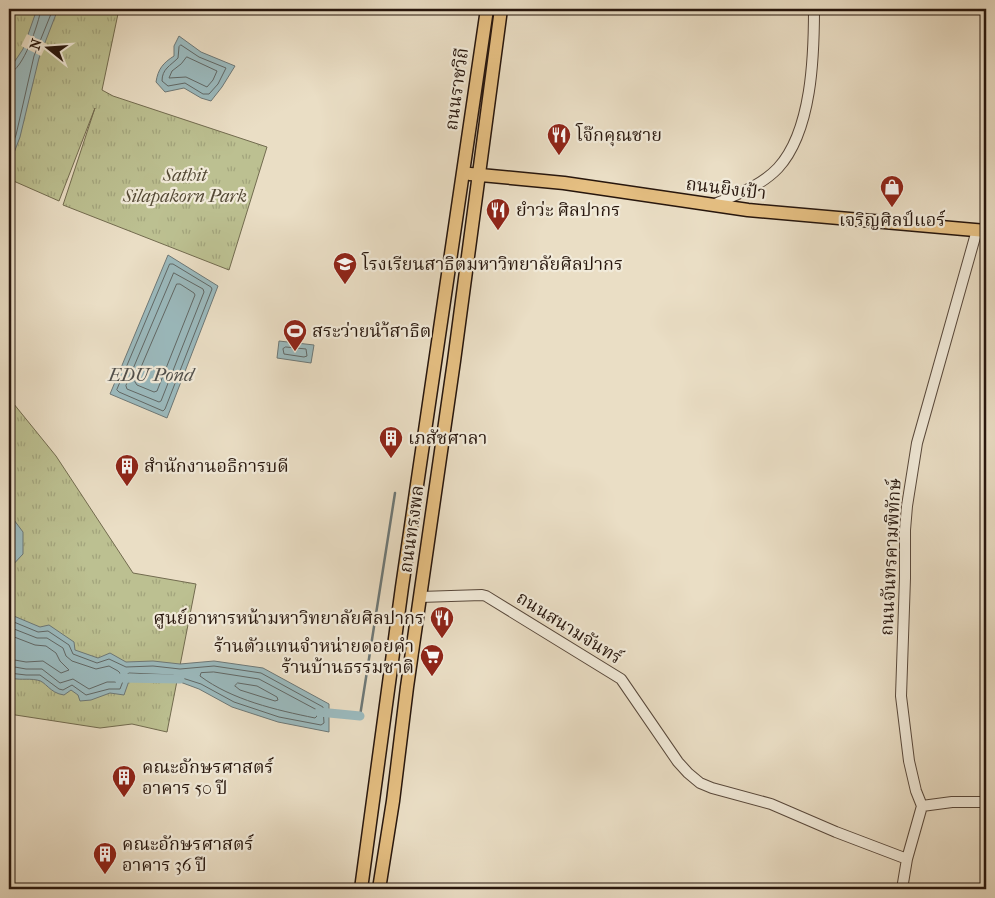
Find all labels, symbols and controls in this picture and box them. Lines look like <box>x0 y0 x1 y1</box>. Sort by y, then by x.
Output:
north arrow <box>22 22 72 72</box>
text: N <box>26 36 46 52</box>
street label: ถนนราชวิถี <box>441 46 473 132</box>
restaurant icon: โจ๊กคุณชาย <box>546 122 572 156</box>
place label: โจ๊กคุณชาย <box>575 122 662 147</box>
park label: Sathit Silapakorn Park <box>122 165 247 207</box>
street label: ถนนยิงเป้า <box>685 174 767 204</box>
shop icon: เจริญศิลป์แอร์ <box>879 174 905 208</box>
restaurant icon: ยำว่ะ ศิลปากร <box>485 197 511 231</box>
place label: ยำว่ะ ศิลปากร <box>516 200 620 221</box>
place label: เจริญศิลป์แอร์ <box>839 209 946 231</box>
school or university icon: โรงเรียนสาธิตมหาวิทยาลัยศิลปากร <box>332 251 358 285</box>
place label: โรงเรียนสาธิตมหาวิทยาลัยศิลปากร <box>361 251 623 275</box>
sports icon: สระว่ายนำ้สาธิต <box>282 318 308 352</box>
place label: สระว่ายนำ้สาธิต <box>312 321 431 342</box>
water label: EDU Pond <box>107 364 196 386</box>
building icon: เภสัชศาลา <box>378 425 404 459</box>
place label: เภสัชศาลา <box>408 428 487 449</box>
building icon: สำนักงานอธิการบดี <box>114 453 140 487</box>
place label: สำนักงานอธิการบดี <box>144 456 289 477</box>
street label: ถนนจันทรคามพิทักษ์ <box>875 477 906 636</box>
street label: ถนนทรงพล <box>395 484 429 574</box>
street label: ถนนสนามจันทร์ <box>512 586 627 669</box>
restaurant icon: ศูนย์อาหารหน้ามหาวิทยาลัยศิลปากร <box>429 605 455 639</box>
place label: ศูนย์อาหารหน้ามหาวิทยาลัยศิลปากร <box>153 607 424 629</box>
place label: ร้านตัวแทนจำหน่ายดอยคำ ร้านบ้านธรรมชาติ <box>214 636 414 678</box>
supermarket icon: ร้านตัวแทนจำหน่ายดอยคำ ร้านบ้านธรรมชาติ <box>419 643 445 677</box>
place label: คณะอักษรศาสตร์ อาคาร 50 ปี <box>142 756 274 799</box>
building icon: คณะอักษรศาสตร์ อาคาร 50 ปี <box>111 764 137 798</box>
place label: คณะอักษรศาสตร์ อาคาร 36 ปี <box>122 833 254 876</box>
building icon: คณะอักษรศาสตร์ อาคาร 36 ปี <box>92 841 118 875</box>

